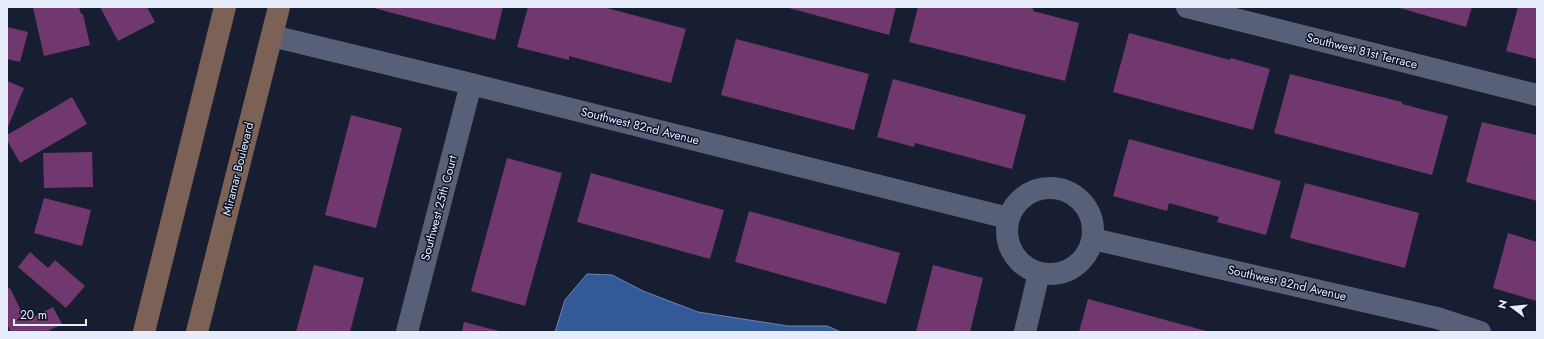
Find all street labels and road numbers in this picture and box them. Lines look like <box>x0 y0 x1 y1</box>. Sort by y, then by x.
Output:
street label: Southwest 81st Terrace <box>1305 29 1419 73</box>
street label: Southwest 82nd Avenue <box>579 103 701 149</box>
street label: Miramar Boulevard <box>218 120 258 218</box>
street label: Southwest 25th Court <box>416 153 462 263</box>
street label: Southwest 82nd Avenue <box>1226 261 1348 305</box>

